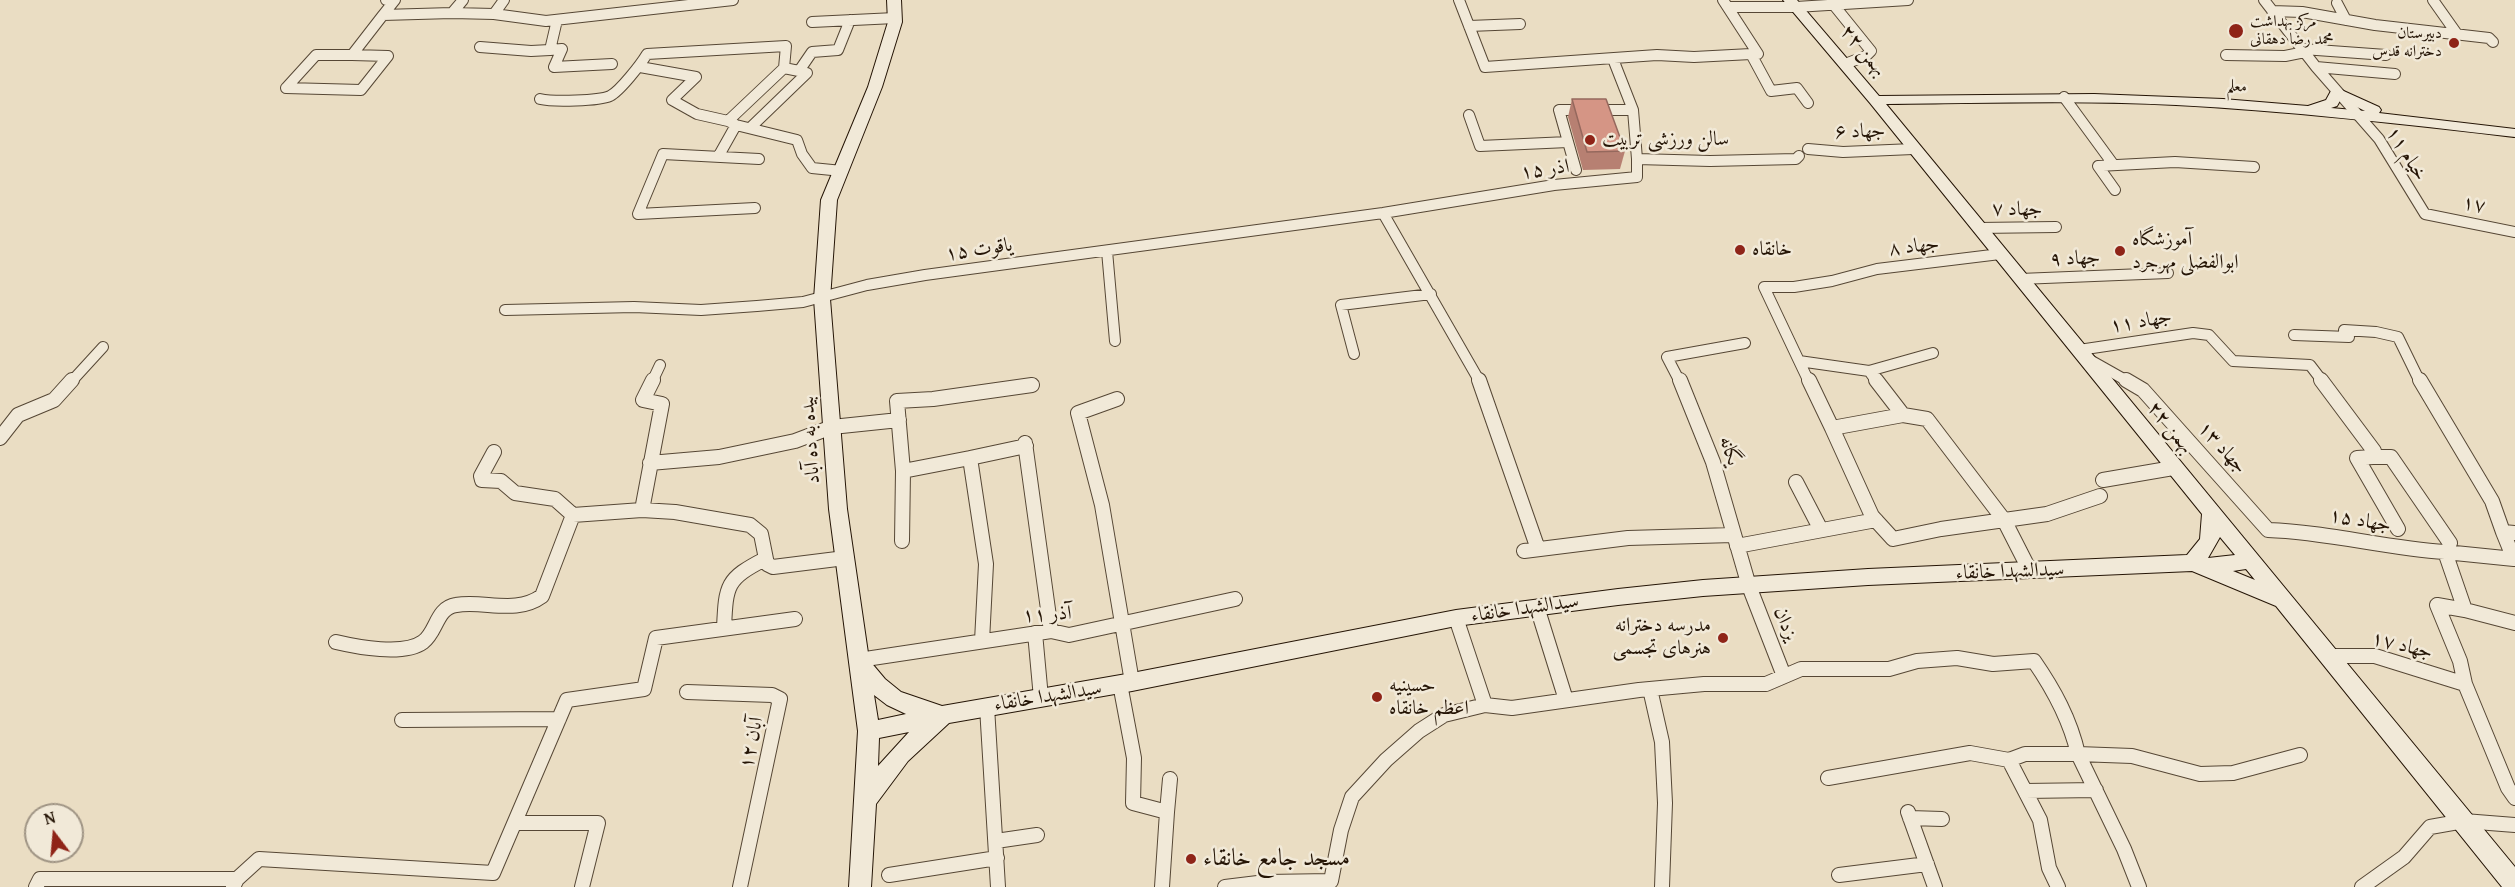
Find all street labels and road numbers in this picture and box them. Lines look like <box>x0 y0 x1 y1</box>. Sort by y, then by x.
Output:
street label: ۲۲ بهمن <box>1835 20 1891 82</box>
street label: معلم <box>2226 77 2248 97</box>
street label: جهاد ۶ <box>1835 120 1885 144</box>
street label: خیام ۱۱ <box>2380 122 2432 186</box>
street label: اذر ۱۵ <box>1519 155 1571 185</box>
street label: ۱۷ <box>2460 191 2488 219</box>
street label: جهاد ۷ <box>1992 198 2042 222</box>
street label: جهاد ۸ <box>1887 232 1941 262</box>
street label: یاقوت ۱۵ <box>944 233 1014 267</box>
street label: جهاد ۹ <box>2049 246 2101 272</box>
street label: جهاد ۱۱ <box>2108 305 2174 339</box>
street label: بیده به ده آباد <box>796 395 826 485</box>
street label: ۲۲ بهمن <box>2142 397 2198 459</box>
street label: جهاد ۱۳ <box>2192 417 2252 479</box>
street label: یگانه <box>1713 433 1745 469</box>
street label: جهاد ۱۵ <box>2327 504 2393 538</box>
street label: سیدالشهدا خانقاء <box>1955 558 2065 586</box>
street label: سیدالشهدا خانقاء <box>1469 590 1581 628</box>
street label: آذر ۱۱ <box>1022 602 1072 628</box>
street label: یزدان <box>1767 604 1803 644</box>
street label: جهاد ۱۷ <box>2369 627 2435 665</box>
street label: سیدالشهدا خانقاء <box>992 677 1104 717</box>
street label: آبان ۱۲ <box>735 715 769 771</box>

